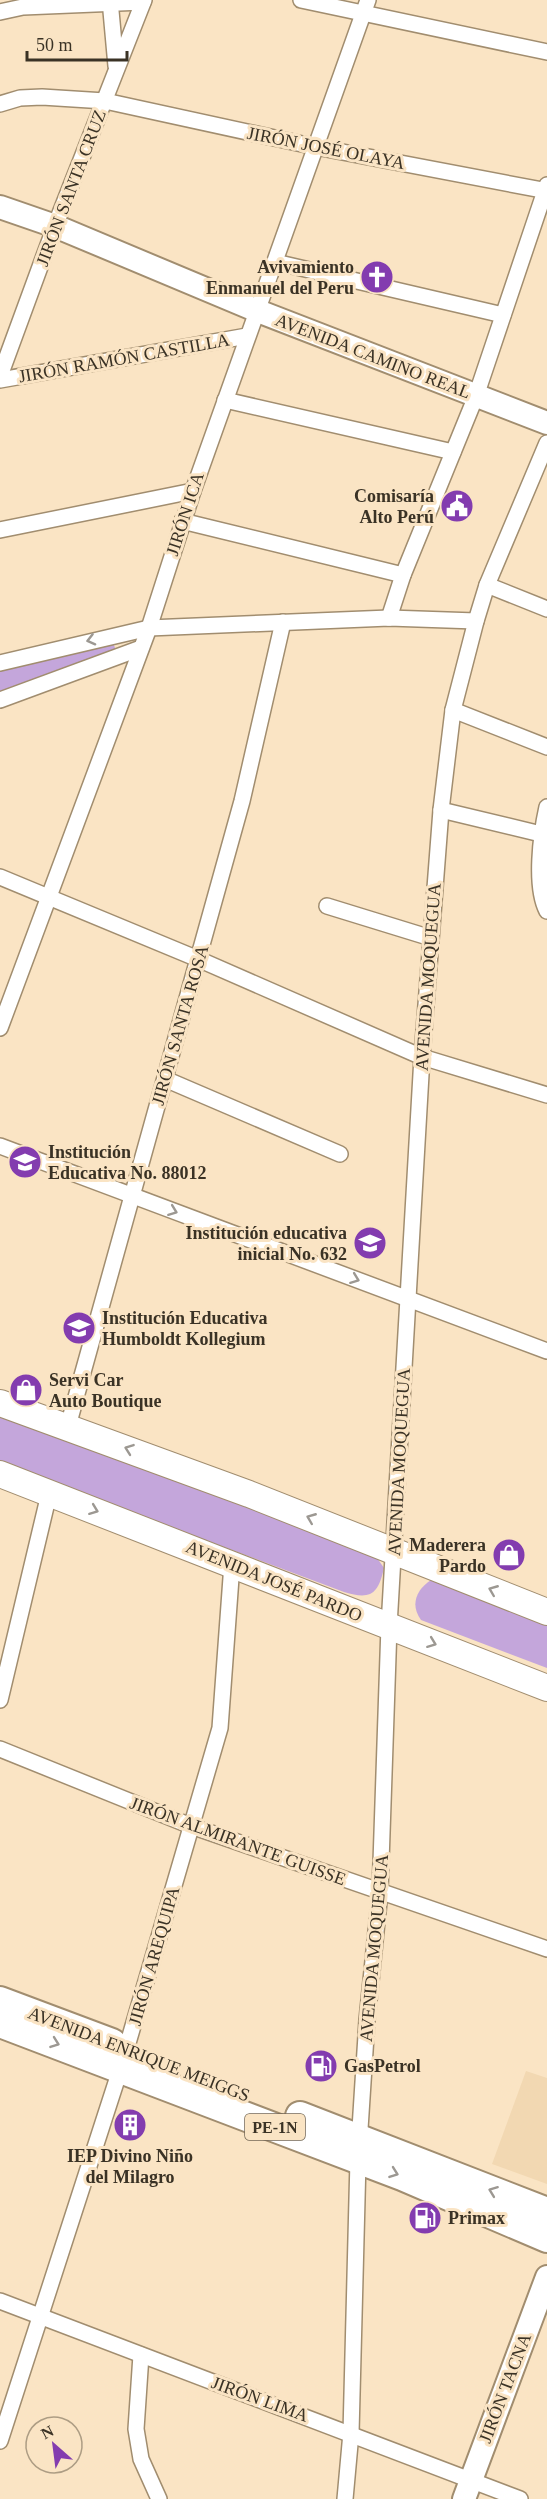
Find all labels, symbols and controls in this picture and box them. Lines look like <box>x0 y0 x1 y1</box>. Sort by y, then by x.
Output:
scale bar <box>27 24 128 62</box>
text: 50 m <box>36 35 73 55</box>
street label: JIRÓN SANTA CRUZ <box>31 107 110 269</box>
street label: JIRÓN JOSÉ OLAYA <box>245 122 407 173</box>
place label: Avivamiento Enmanuel del Peru <box>206 257 354 298</box>
church icon: Avivamiento Enmanuel del Peru <box>359 259 395 295</box>
street label: AVENIDA CAMINO REAL <box>272 309 474 403</box>
street label: JIRÓN RAMÓN CASTILLA <box>17 329 231 386</box>
street label: JIRÓN ICA <box>161 469 208 558</box>
place label: Comisaría Alto Perú <box>354 486 434 527</box>
public building icon: Comisaría Alto Perú <box>439 488 475 524</box>
one-way arrow <box>87 633 97 646</box>
street label: AVENIDA MOQUEGUA <box>411 882 445 1072</box>
street label: JIRÓN SANTA ROSA <box>147 942 212 1107</box>
place label: Institución Educativa No. 88012 <box>48 1142 207 1183</box>
school or university icon: Institución Educativa No. 88012 <box>7 1144 43 1180</box>
one-way arrow <box>167 1203 177 1216</box>
place label: Institución educativa inicial No. 632 <box>185 1223 347 1264</box>
school or university icon: Institución educativa inicial No. 632 <box>352 1225 388 1261</box>
one-way arrow <box>349 1272 360 1284</box>
place label: Institución Educativa Humboldt Kollegium <box>102 1308 268 1349</box>
school or university icon: Institución Educativa Humboldt Kollegium <box>61 1310 97 1346</box>
street label: AVENIDA MOQUEGUA <box>384 1368 414 1556</box>
place label: Servi Car Auto Boutique <box>49 1370 162 1411</box>
shop icon: Servi Car Auto Boutique <box>8 1372 44 1408</box>
one-way arrow <box>124 1444 135 1456</box>
one-way arrow <box>88 1502 99 1515</box>
one-way arrow <box>307 1513 318 1525</box>
place label: Maderera Pardo <box>409 1535 486 1576</box>
street label: AVENIDA JOSÉ PARDO <box>183 1536 365 1625</box>
shop icon: Maderera Pardo <box>491 1537 527 1573</box>
one-way arrow <box>488 1585 499 1597</box>
one-way arrow <box>426 1636 437 1648</box>
street label: JIRÓN ALMIRANTE GUISSE <box>127 1792 349 1889</box>
street label: AVENIDA MOQUEGUA <box>356 1853 392 2043</box>
street label: JIRÓN AREQUIPA <box>124 1884 183 2028</box>
street label: AVENIDA ENRIQUE MEIGGS <box>25 2002 253 2106</box>
one-way arrow <box>49 2036 60 2048</box>
fuel station icon: GasPetrol <box>303 2048 339 2084</box>
place label: GasPetrol <box>344 2056 421 2076</box>
building icon: IEP Divino Niño del Milagro <box>112 2107 148 2143</box>
road number: PE-1N <box>245 2114 305 2140</box>
place label: IEP Divino Niño del Milagro <box>67 2146 193 2187</box>
one-way arrow <box>388 2166 399 2179</box>
one-way arrow <box>488 2185 498 2198</box>
fuel station icon: Primax <box>407 2200 443 2236</box>
place label: Primax <box>448 2208 505 2228</box>
street label: JIRÓN TACNA <box>474 2330 535 2446</box>
street label: JIRÓN LIMA <box>209 2371 311 2426</box>
north arrow <box>24 2415 84 2475</box>
text: N <box>38 2422 57 2442</box>

